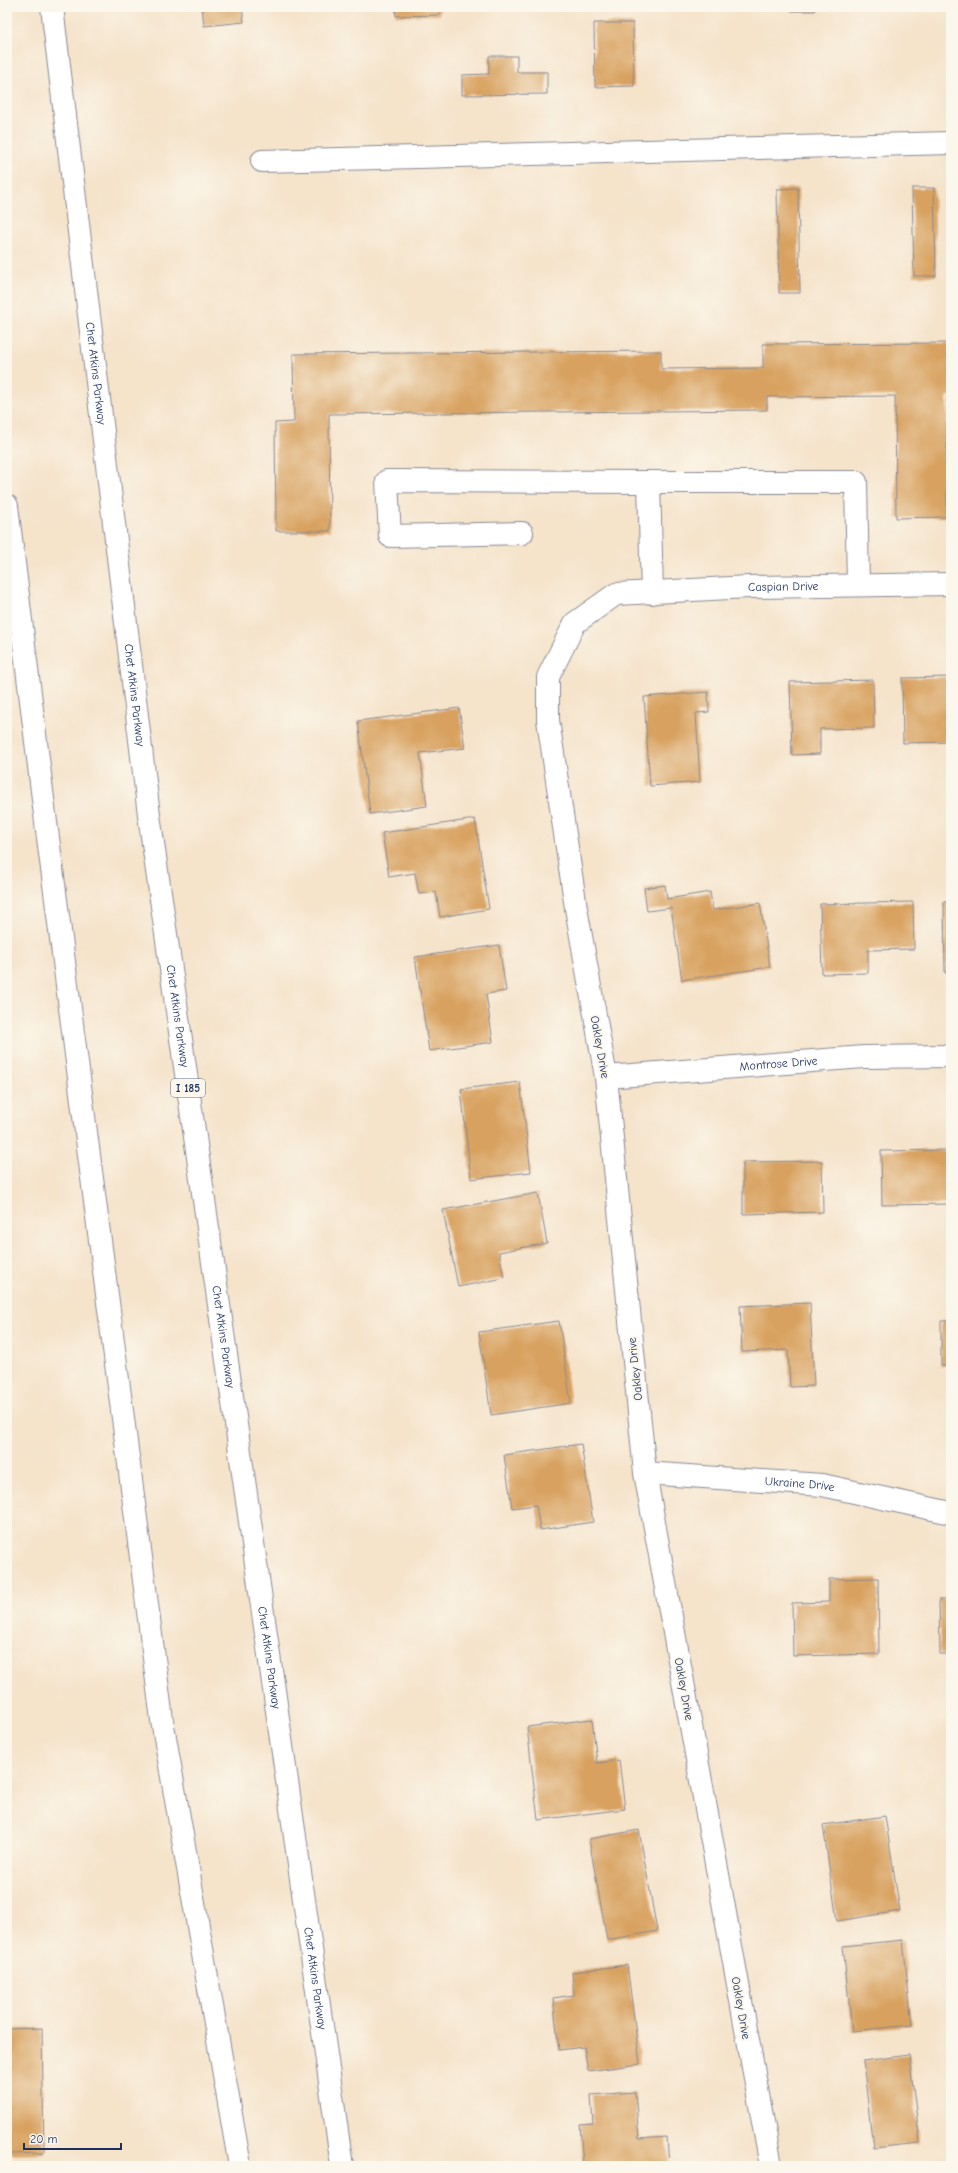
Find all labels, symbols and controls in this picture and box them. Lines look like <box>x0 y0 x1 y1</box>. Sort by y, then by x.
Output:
street label: Chet Atkins Parkway <box>83 321 109 426</box>
street label: Caspian Drive <box>748 579 819 594</box>
street label: Chet Atkins Parkway <box>121 643 148 748</box>
street label: Chet Atkins Parkway <box>163 964 192 1069</box>
street label: Oakley Drive <box>588 1014 612 1080</box>
street label: Montrose Drive <box>739 1054 818 1074</box>
road number: I 185 <box>171 1079 205 1097</box>
street label: Chet Atkins Parkway <box>209 1285 238 1390</box>
street label: Oakley Drive <box>625 1337 645 1401</box>
street label: Ukraine Drive <box>764 1474 836 1495</box>
street label: Chet Atkins Parkway <box>255 1605 284 1710</box>
street label: Oakley Drive <box>672 1656 696 1722</box>
street label: Chet Atkins Parkway <box>301 1926 330 2031</box>
street label: Oakley Drive <box>729 1975 753 2041</box>
scale bar <box>24 2125 121 2151</box>
text: 20 m <box>30 2132 58 2146</box>

